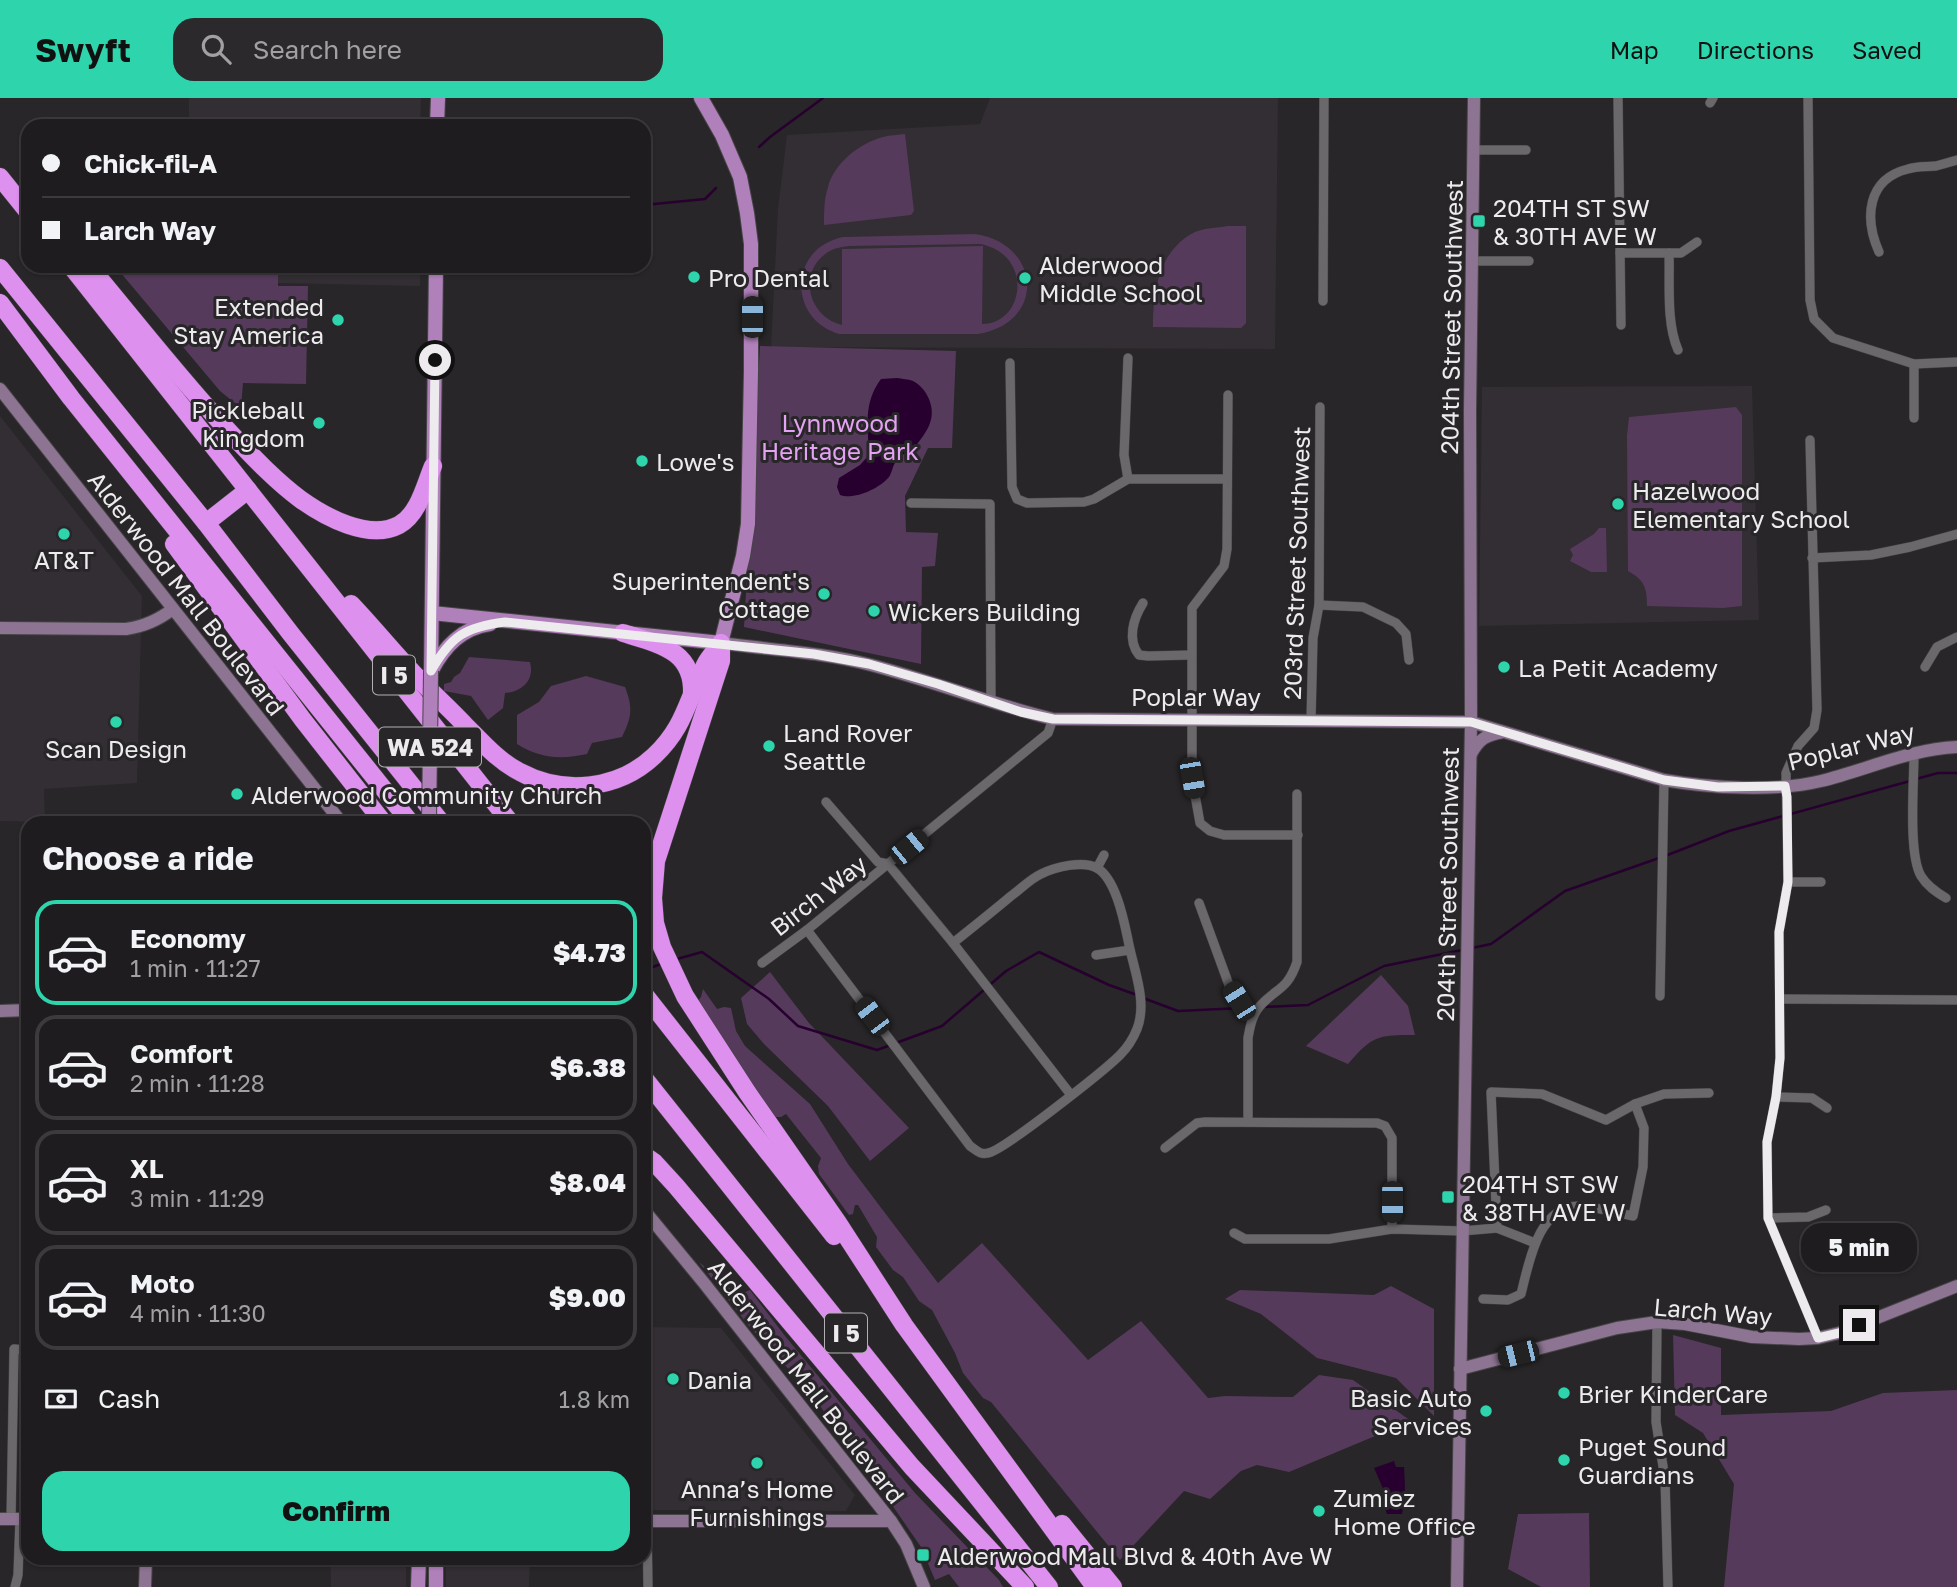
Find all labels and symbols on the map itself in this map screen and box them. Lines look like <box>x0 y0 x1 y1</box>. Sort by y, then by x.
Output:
street label: 204th Street Southwest <box>1434 179 1468 455</box>
place label: 204TH ST SW & 30TH AVE W <box>1493 193 1657 250</box>
marker: 204TH ST SW & 30TH AVE W <box>1471 213 1487 229</box>
place label: Alderwood Middle School <box>1039 250 1203 307</box>
place label: Pro Dental <box>708 263 829 292</box>
marker: Pro Dental <box>686 269 702 285</box>
marker: Alderwood Middle School <box>1017 270 1033 286</box>
place label: Extended Stay America <box>173 292 324 349</box>
car <box>742 296 763 338</box>
marker: Extended Stay America <box>330 312 346 328</box>
route start <box>419 344 451 376</box>
place label: Pickleball Kingdom <box>191 395 305 452</box>
park label: Lynnwood Heritage Park <box>761 408 919 465</box>
marker: Pickleball Kingdom <box>311 415 327 431</box>
street label: 203rd Street Southwest <box>1277 426 1315 700</box>
place label: Lowe's <box>656 447 734 476</box>
marker: Lowe's <box>634 453 650 469</box>
street label: Alderwood Mall Boulevard <box>83 465 291 721</box>
place label: Hazelwood Elementary School <box>1632 476 1850 533</box>
marker: Hazelwood Elementary School <box>1610 496 1626 512</box>
marker: AT&T <box>56 526 72 542</box>
place label: AT&T <box>34 545 94 574</box>
place label: Superintendent's Cottage <box>612 566 810 623</box>
marker: Superintendent's Cottage <box>816 586 832 602</box>
place label: Wickers Building <box>888 597 1081 626</box>
marker: Wickers Building <box>866 603 882 619</box>
place label: La Petit Academy <box>1518 653 1718 682</box>
road number: I 5 <box>373 656 415 694</box>
marker: La Petit Academy <box>1496 659 1512 675</box>
street label: Poplar Way <box>1131 682 1261 711</box>
marker: Scan Design <box>108 714 124 730</box>
street label: Poplar Way <box>1784 716 1918 776</box>
place label: Land Rover Seattle <box>783 718 912 775</box>
road number: WA 524 <box>379 727 481 766</box>
place label: Scan Design <box>45 734 187 763</box>
marker: Land Rover Seattle <box>761 738 777 754</box>
street label: 204th Street Southwest <box>1430 746 1464 1022</box>
car <box>1179 755 1206 801</box>
place label: Alderwood Community Church <box>251 780 602 809</box>
marker: Alderwood Community Church <box>229 786 245 802</box>
car <box>887 826 932 868</box>
street label: Birch Way <box>764 848 872 942</box>
car <box>1219 978 1260 1024</box>
car <box>851 993 894 1039</box>
place label: 204TH ST SW & 38TH AVE W <box>1462 1169 1626 1226</box>
car <box>1382 1181 1403 1223</box>
marker: 204TH ST SW & 38TH AVE W <box>1440 1189 1456 1205</box>
callout: 5 min <box>1801 1224 1917 1272</box>
street label: Alderwood Mall Boulevard <box>703 1253 911 1509</box>
street label: Larch Way <box>1652 1291 1774 1331</box>
route end <box>1843 1309 1875 1341</box>
road number: I 5 <box>825 1314 867 1352</box>
car <box>1496 1339 1541 1369</box>
place label: Dania <box>687 1365 752 1394</box>
marker: Dania <box>665 1371 681 1387</box>
place label: Brier KinderCare <box>1578 1379 1768 1408</box>
place label: Basic Auto Services <box>1350 1383 1472 1440</box>
marker: Brier KinderCare <box>1556 1385 1572 1401</box>
marker: Basic Auto Services <box>1478 1403 1494 1419</box>
place label: Puget Sound Guardians <box>1578 1432 1726 1489</box>
marker: Puget Sound Guardians <box>1556 1452 1572 1468</box>
marker: Anna’s Home Furnishings <box>749 1455 765 1471</box>
place label: Anna’s Home Furnishings <box>681 1474 833 1531</box>
place label: Zumiez Home Office <box>1333 1483 1476 1540</box>
marker: Zumiez Home Office <box>1311 1503 1327 1519</box>
place label: Alderwood Mall Blvd & 40th Ave W <box>937 1541 1332 1570</box>
marker: Alderwood Mall Blvd & 40th Ave W <box>915 1547 931 1563</box>

